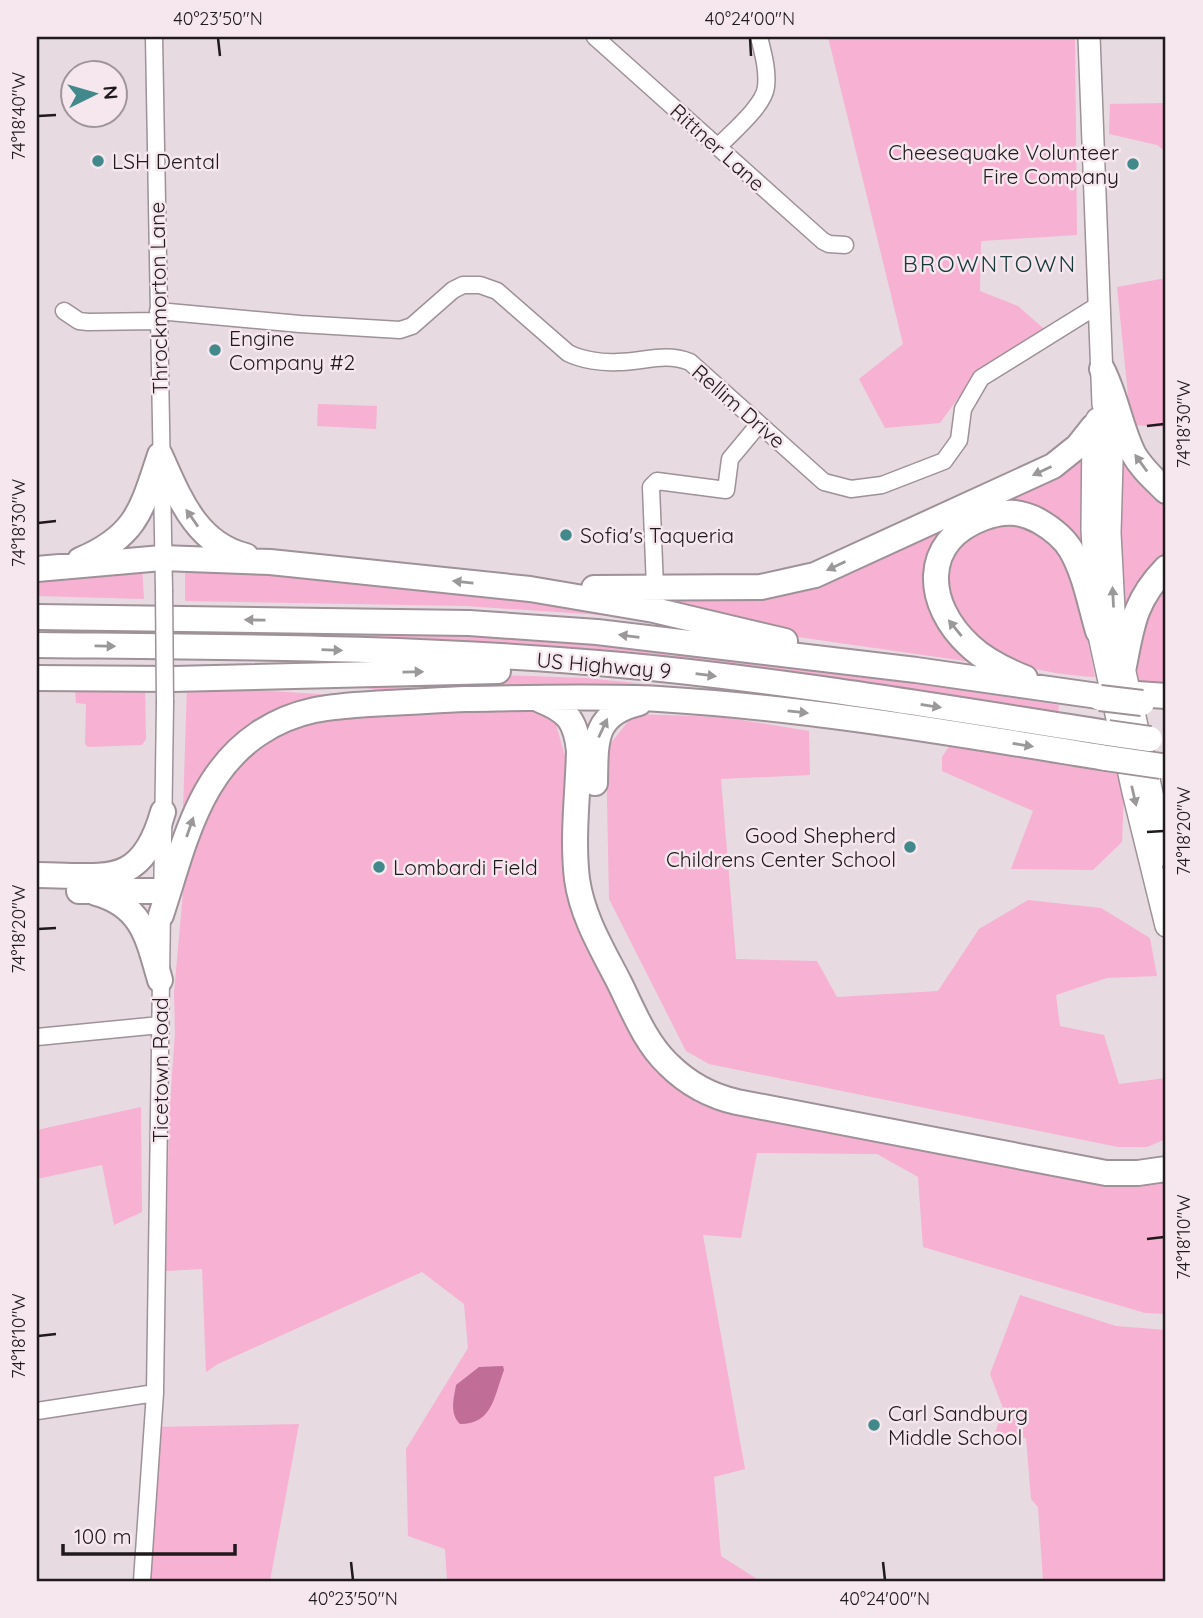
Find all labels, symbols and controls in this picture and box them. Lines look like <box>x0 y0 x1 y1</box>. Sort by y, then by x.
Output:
text: 40°23'50"N <box>173 7 263 30</box>
text: 40°24'00"N <box>705 7 795 30</box>
north arrow <box>60 60 130 130</box>
text: 74°18'40"W <box>7 72 30 160</box>
text: N <box>98 85 123 101</box>
street label: Rittner Lane <box>665 98 771 196</box>
place label: Cheesequake Volunteer Fire Company <box>888 139 1119 189</box>
place label: LSH Dental <box>112 148 220 174</box>
marker: LSH Dental <box>90 153 106 169</box>
marker: Cheesequake Volunteer Fire Company <box>1125 156 1141 172</box>
street label: Throckmorton Lane <box>143 202 173 394</box>
district label: BROWNTOWN <box>903 249 1077 278</box>
place label: Engine Company #2 <box>229 325 355 375</box>
marker: Engine Company #2 <box>207 342 223 358</box>
street label: Rellim Drive <box>687 358 791 454</box>
text: 74°18'30"W <box>1172 380 1195 468</box>
one-way arrow <box>1134 454 1148 472</box>
one-way arrow <box>1032 465 1052 477</box>
text: 74°18'30"W <box>7 479 30 567</box>
one-way arrow <box>185 509 199 527</box>
place label: Sofia's Taqueria <box>580 522 734 548</box>
marker: Sofia's Taqueria <box>558 527 574 543</box>
one-way arrow <box>826 560 846 572</box>
one-way arrow <box>451 576 473 587</box>
one-way arrow <box>1107 586 1118 608</box>
one-way arrow <box>244 614 266 626</box>
one-way arrow <box>947 619 962 637</box>
one-way arrow <box>618 630 640 641</box>
one-way arrow <box>94 640 116 652</box>
one-way arrow <box>322 644 344 655</box>
street label: US Highway 9 <box>536 646 672 684</box>
one-way arrow <box>402 667 424 678</box>
one-way arrow <box>695 670 717 681</box>
one-way arrow <box>920 701 942 712</box>
one-way arrow <box>787 707 809 718</box>
one-way arrow <box>597 718 608 738</box>
one-way arrow <box>1012 739 1034 750</box>
one-way arrow <box>1128 785 1139 807</box>
text: 74°18'20"W <box>1172 787 1195 875</box>
one-way arrow <box>186 816 196 837</box>
place label: Good Shepherd Childrens Center School <box>666 822 896 872</box>
marker: Good Shepherd Childrens Center School <box>902 839 918 855</box>
place label: Lombardi Field <box>393 854 538 880</box>
marker: Lombardi Field <box>371 859 387 875</box>
text: 74°18'20"W <box>7 885 30 973</box>
street label: Ticetown Road <box>147 997 173 1143</box>
text: 74°18'10"W <box>1172 1194 1195 1280</box>
text: 74°18'10"W <box>7 1293 30 1379</box>
place label: Carl Sandburg Middle School <box>888 1400 1028 1450</box>
marker: Carl Sandburg Middle School <box>866 1417 882 1433</box>
scale bar <box>63 1513 234 1557</box>
text: 100 m <box>74 1523 132 1549</box>
text: 40°23'50"N <box>308 1587 398 1610</box>
text: 40°24'00"N <box>840 1587 930 1610</box>

